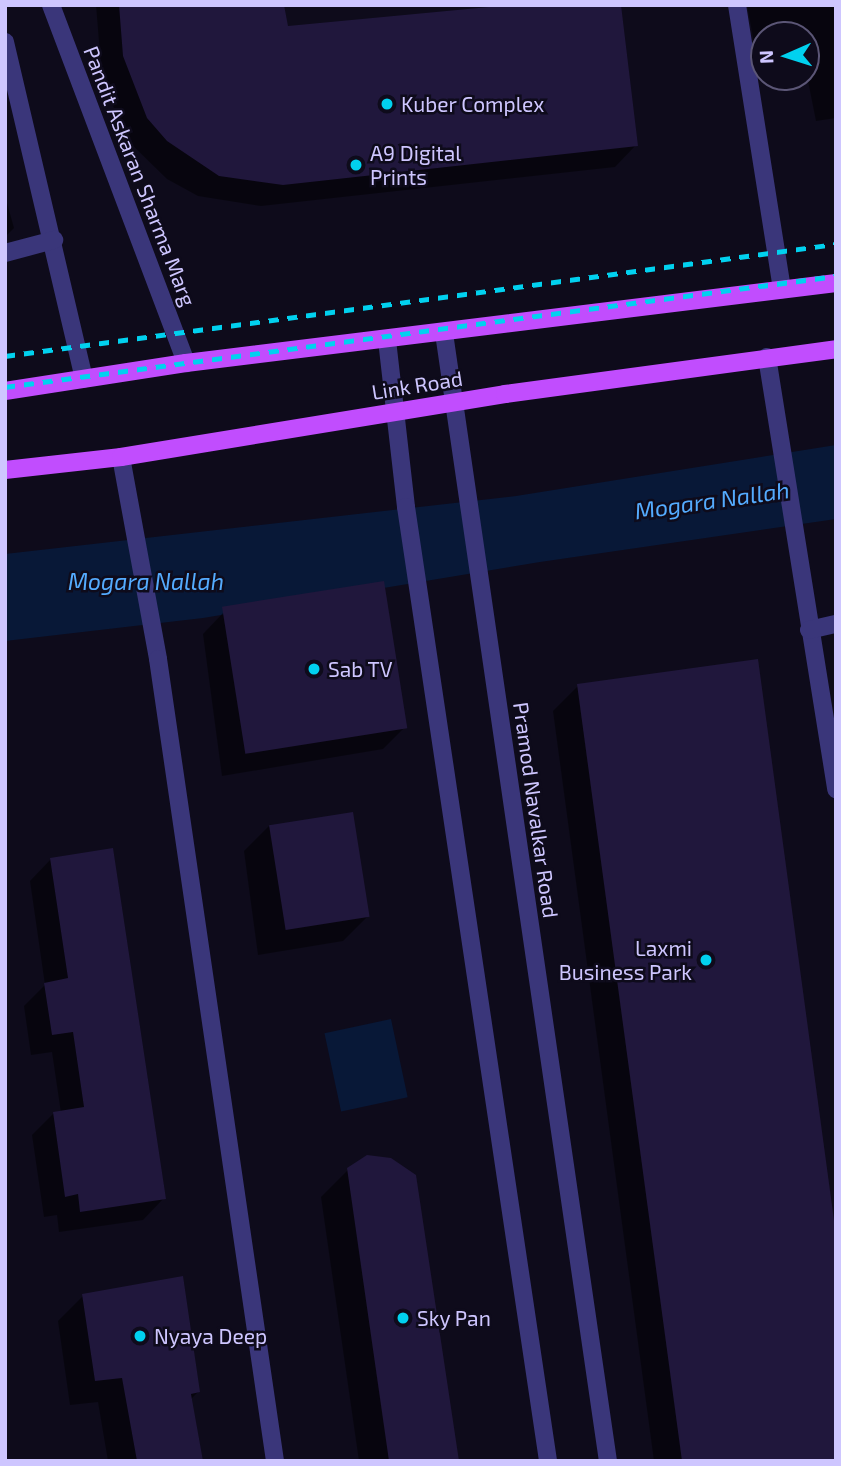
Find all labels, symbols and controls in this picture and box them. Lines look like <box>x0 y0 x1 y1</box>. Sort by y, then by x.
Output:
north arrow <box>750 21 820 91</box>
street label: Pandit Askaran Sharma Marg <box>79 42 201 310</box>
text: N <box>754 50 777 64</box>
place label: Kuber Complex <box>401 91 545 117</box>
marker: Kuber Complex <box>379 96 395 112</box>
place label: A9 Digital Prints <box>370 140 462 190</box>
marker: A9 Digital Prints <box>348 157 364 173</box>
street label: Link Road <box>370 365 464 405</box>
water label: Mogara Nallah <box>633 475 791 525</box>
water label: Mogara Nallah <box>68 567 224 595</box>
place label: Sab TV <box>328 656 393 682</box>
marker: Sab TV <box>306 661 322 677</box>
street label: Pramod Navalkar Road <box>508 700 564 920</box>
place label: Laxmi Business Park <box>559 935 692 985</box>
marker: Laxmi Business Park <box>698 952 714 968</box>
place label: Sky Pan <box>417 1305 491 1331</box>
marker: Sky Pan <box>395 1310 411 1326</box>
place label: Nyaya Deep <box>154 1323 267 1349</box>
marker: Nyaya Deep <box>132 1328 148 1344</box>

